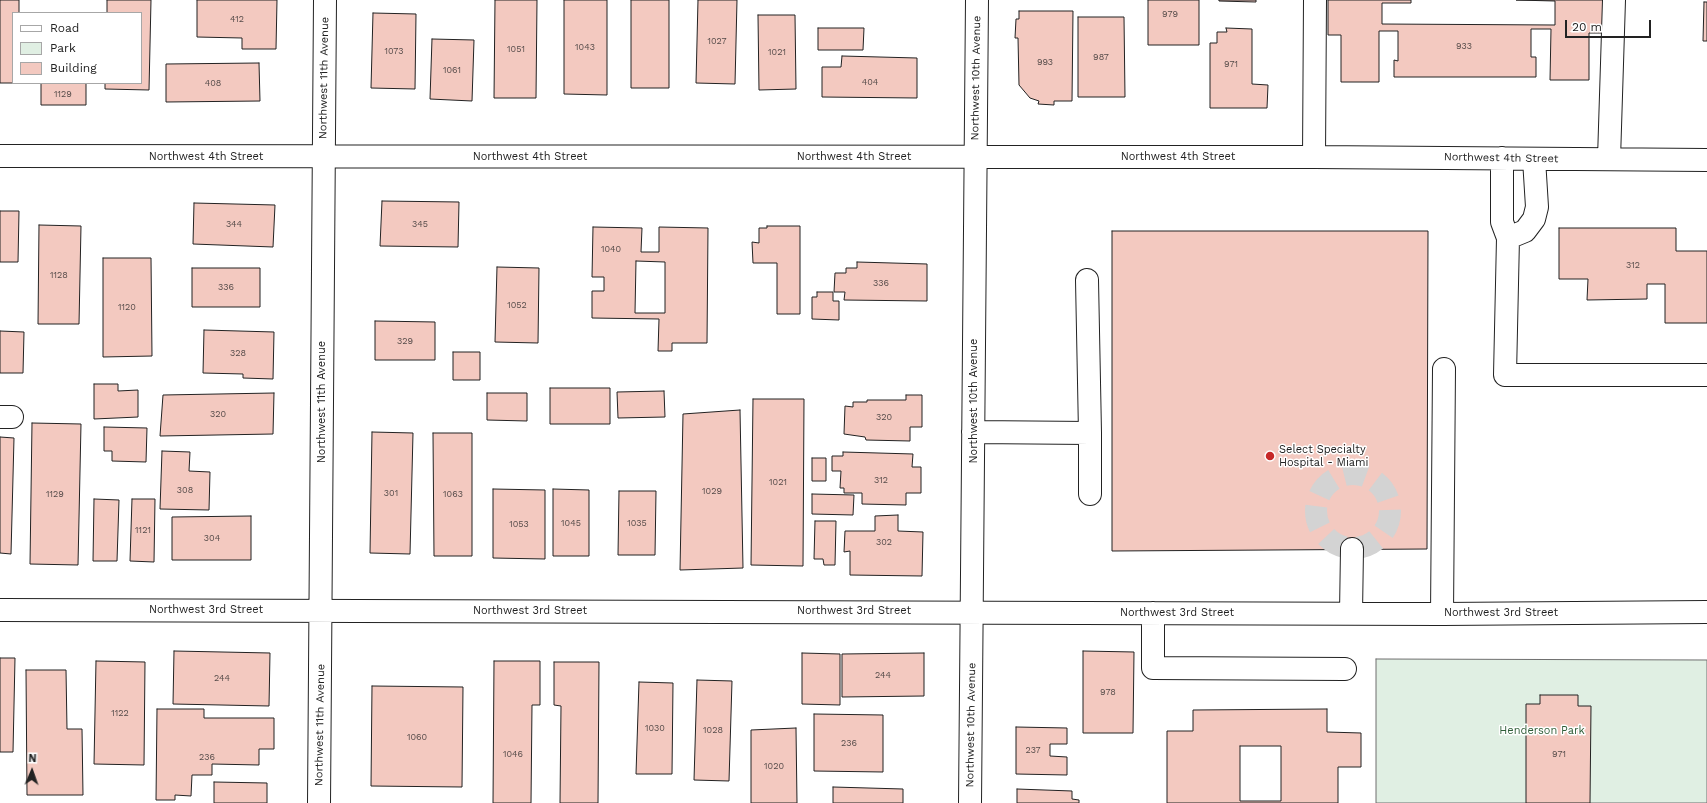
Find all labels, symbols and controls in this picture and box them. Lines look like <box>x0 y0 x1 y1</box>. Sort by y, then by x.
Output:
house number: 979 <box>1162 9 1178 19</box>
legend <box>12 12 142 84</box>
scale bar <box>1567 12 1653 38</box>
house number: 412 <box>230 14 244 24</box>
street label: Northwest 10th Avenue <box>968 15 984 141</box>
street label: Northwest 11th Avenue <box>316 17 332 139</box>
text: 20 m <box>1572 20 1602 34</box>
text: Road <box>50 21 79 35</box>
house number: 1027 <box>707 36 727 46</box>
text: Park <box>50 41 76 55</box>
house number: 933 <box>1456 41 1472 51</box>
house number: 1043 <box>575 42 595 52</box>
house number: 1051 <box>507 44 525 54</box>
house number: 1073 <box>384 46 404 56</box>
house number: 1021 <box>768 47 786 57</box>
house number: 987 <box>1093 52 1109 62</box>
house number: 993 <box>1037 57 1053 67</box>
house number: 971 <box>1224 59 1238 69</box>
text: Building <box>50 61 97 75</box>
house number: 1061 <box>443 65 461 75</box>
house number: 404 <box>862 77 878 87</box>
house number: 408 <box>205 78 221 88</box>
house number: 1129 <box>54 89 72 99</box>
street label: Northwest 4th Street <box>149 150 263 164</box>
street label: Northwest 4th Street <box>473 150 587 164</box>
street label: Northwest 4th Street <box>797 150 911 164</box>
street label: Northwest 4th Street <box>1121 150 1235 164</box>
street label: Northwest 4th Street <box>1444 150 1558 166</box>
house number: 344 <box>226 219 242 229</box>
house number: 345 <box>412 219 428 229</box>
house number: 1040 <box>601 244 621 254</box>
house number: 312 <box>1626 260 1640 270</box>
house number: 1128 <box>50 270 68 280</box>
house number: 336 <box>873 278 889 288</box>
house number: 336 <box>218 282 234 292</box>
house number: 1052 <box>507 300 527 310</box>
house number: 1120 <box>118 302 136 312</box>
house number: 329 <box>397 336 413 346</box>
street label: Northwest 10th Avenue <box>967 339 981 463</box>
street label: Northwest 11th Avenue <box>315 341 329 463</box>
house number: 328 <box>230 348 246 358</box>
house number: 320 <box>210 409 226 419</box>
house number: 320 <box>876 412 892 422</box>
place label: Select Specialty Hospital - Miami <box>1279 443 1368 469</box>
marker: Select Specialty Hospital - Miami <box>1264 450 1276 462</box>
house number: 312 <box>874 475 888 485</box>
house number: 1021 <box>769 477 787 487</box>
house number: 308 <box>177 485 193 495</box>
house number: 1029 <box>702 486 722 496</box>
house number: 301 <box>384 488 398 498</box>
house number: 1129 <box>46 489 64 499</box>
house number: 1063 <box>443 489 463 499</box>
house number: 1045 <box>561 518 581 528</box>
house number: 1035 <box>627 518 647 528</box>
house number: 1053 <box>509 519 529 529</box>
house number: 1121 <box>135 525 151 535</box>
house number: 304 <box>204 533 220 543</box>
house number: 302 <box>876 537 892 547</box>
street label: Northwest 3rd Street <box>149 603 263 617</box>
street label: Northwest 3rd Street <box>473 604 587 618</box>
street label: Northwest 3rd Street <box>797 604 911 618</box>
street label: Northwest 3rd Street <box>1120 606 1234 620</box>
street label: Northwest 3rd Street <box>1444 606 1558 620</box>
street label: Northwest 10th Avenue <box>963 662 979 788</box>
street label: Northwest 11th Avenue <box>312 664 328 786</box>
house number: 244 <box>875 670 891 680</box>
house number: 244 <box>214 673 230 683</box>
house number: 978 <box>1100 687 1116 697</box>
house number: 1122 <box>111 708 129 718</box>
house number: 1030 <box>645 723 665 733</box>
park label: Henderson Park <box>1499 724 1585 738</box>
house number: 1028 <box>703 725 723 735</box>
house number: 1060 <box>407 732 427 742</box>
house number: 236 <box>841 738 857 748</box>
house number: 237 <box>1025 745 1041 755</box>
house number: 1046 <box>503 749 523 759</box>
house number: 971 <box>1552 749 1566 759</box>
north arrow <box>12 751 52 791</box>
text: N <box>28 752 37 765</box>
house number: 236 <box>199 752 215 762</box>
house number: 1020 <box>764 761 784 771</box>

